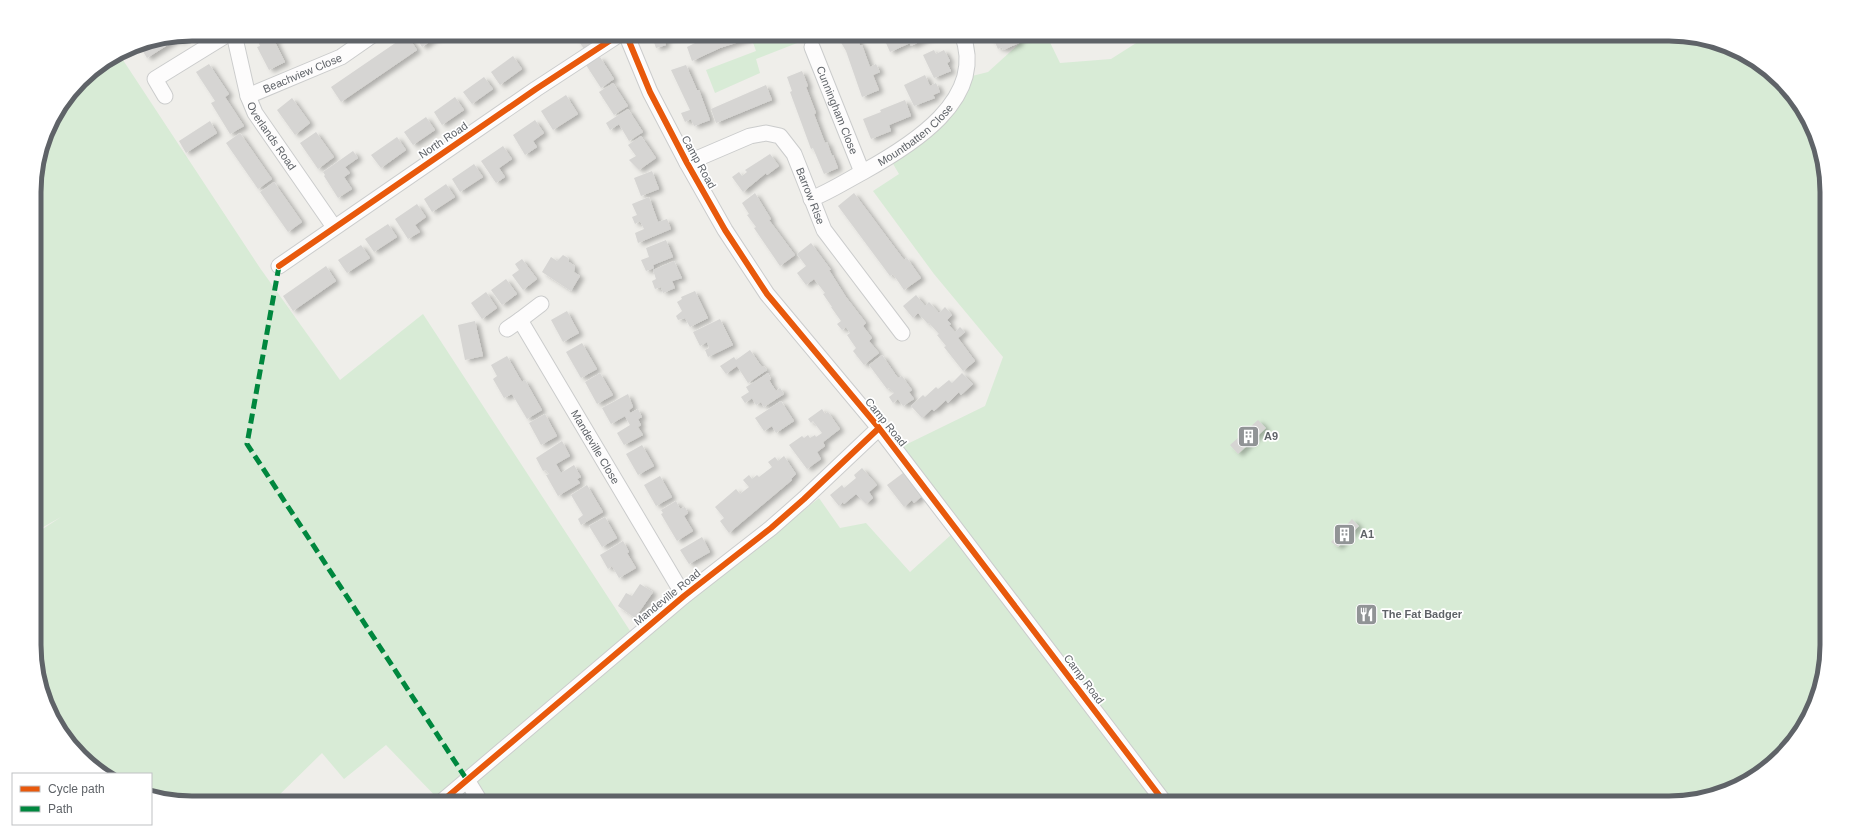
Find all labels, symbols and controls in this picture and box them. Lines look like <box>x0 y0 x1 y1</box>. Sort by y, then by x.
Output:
street label: Beachview Close <box>261 51 344 95</box>
street label: Cunningham Close <box>814 64 860 156</box>
street label: Overlands Road <box>245 100 299 172</box>
street label: Mountbatten Close <box>876 102 955 168</box>
street label: North Road <box>416 119 470 161</box>
street label: Camp Road <box>680 133 718 191</box>
street label: Barrow Rise <box>794 166 827 226</box>
street label: Camp Road <box>863 395 909 449</box>
street label: Mandeville Close <box>569 408 622 486</box>
building icon: A9 <box>1235 423 1261 449</box>
place label: A9 <box>1264 430 1278 442</box>
building icon: A1 <box>1332 521 1358 547</box>
place label: A1 <box>1360 528 1374 540</box>
street label: Mandeville Road <box>631 567 703 627</box>
restaurant icon: The Fat Badger <box>1353 601 1379 627</box>
place label: The Fat Badger <box>1382 608 1463 620</box>
street label: Camp Road <box>1062 652 1106 706</box>
legend <box>12 773 152 825</box>
text: Cycle path <box>48 782 105 796</box>
text: Path <box>48 802 73 816</box>

